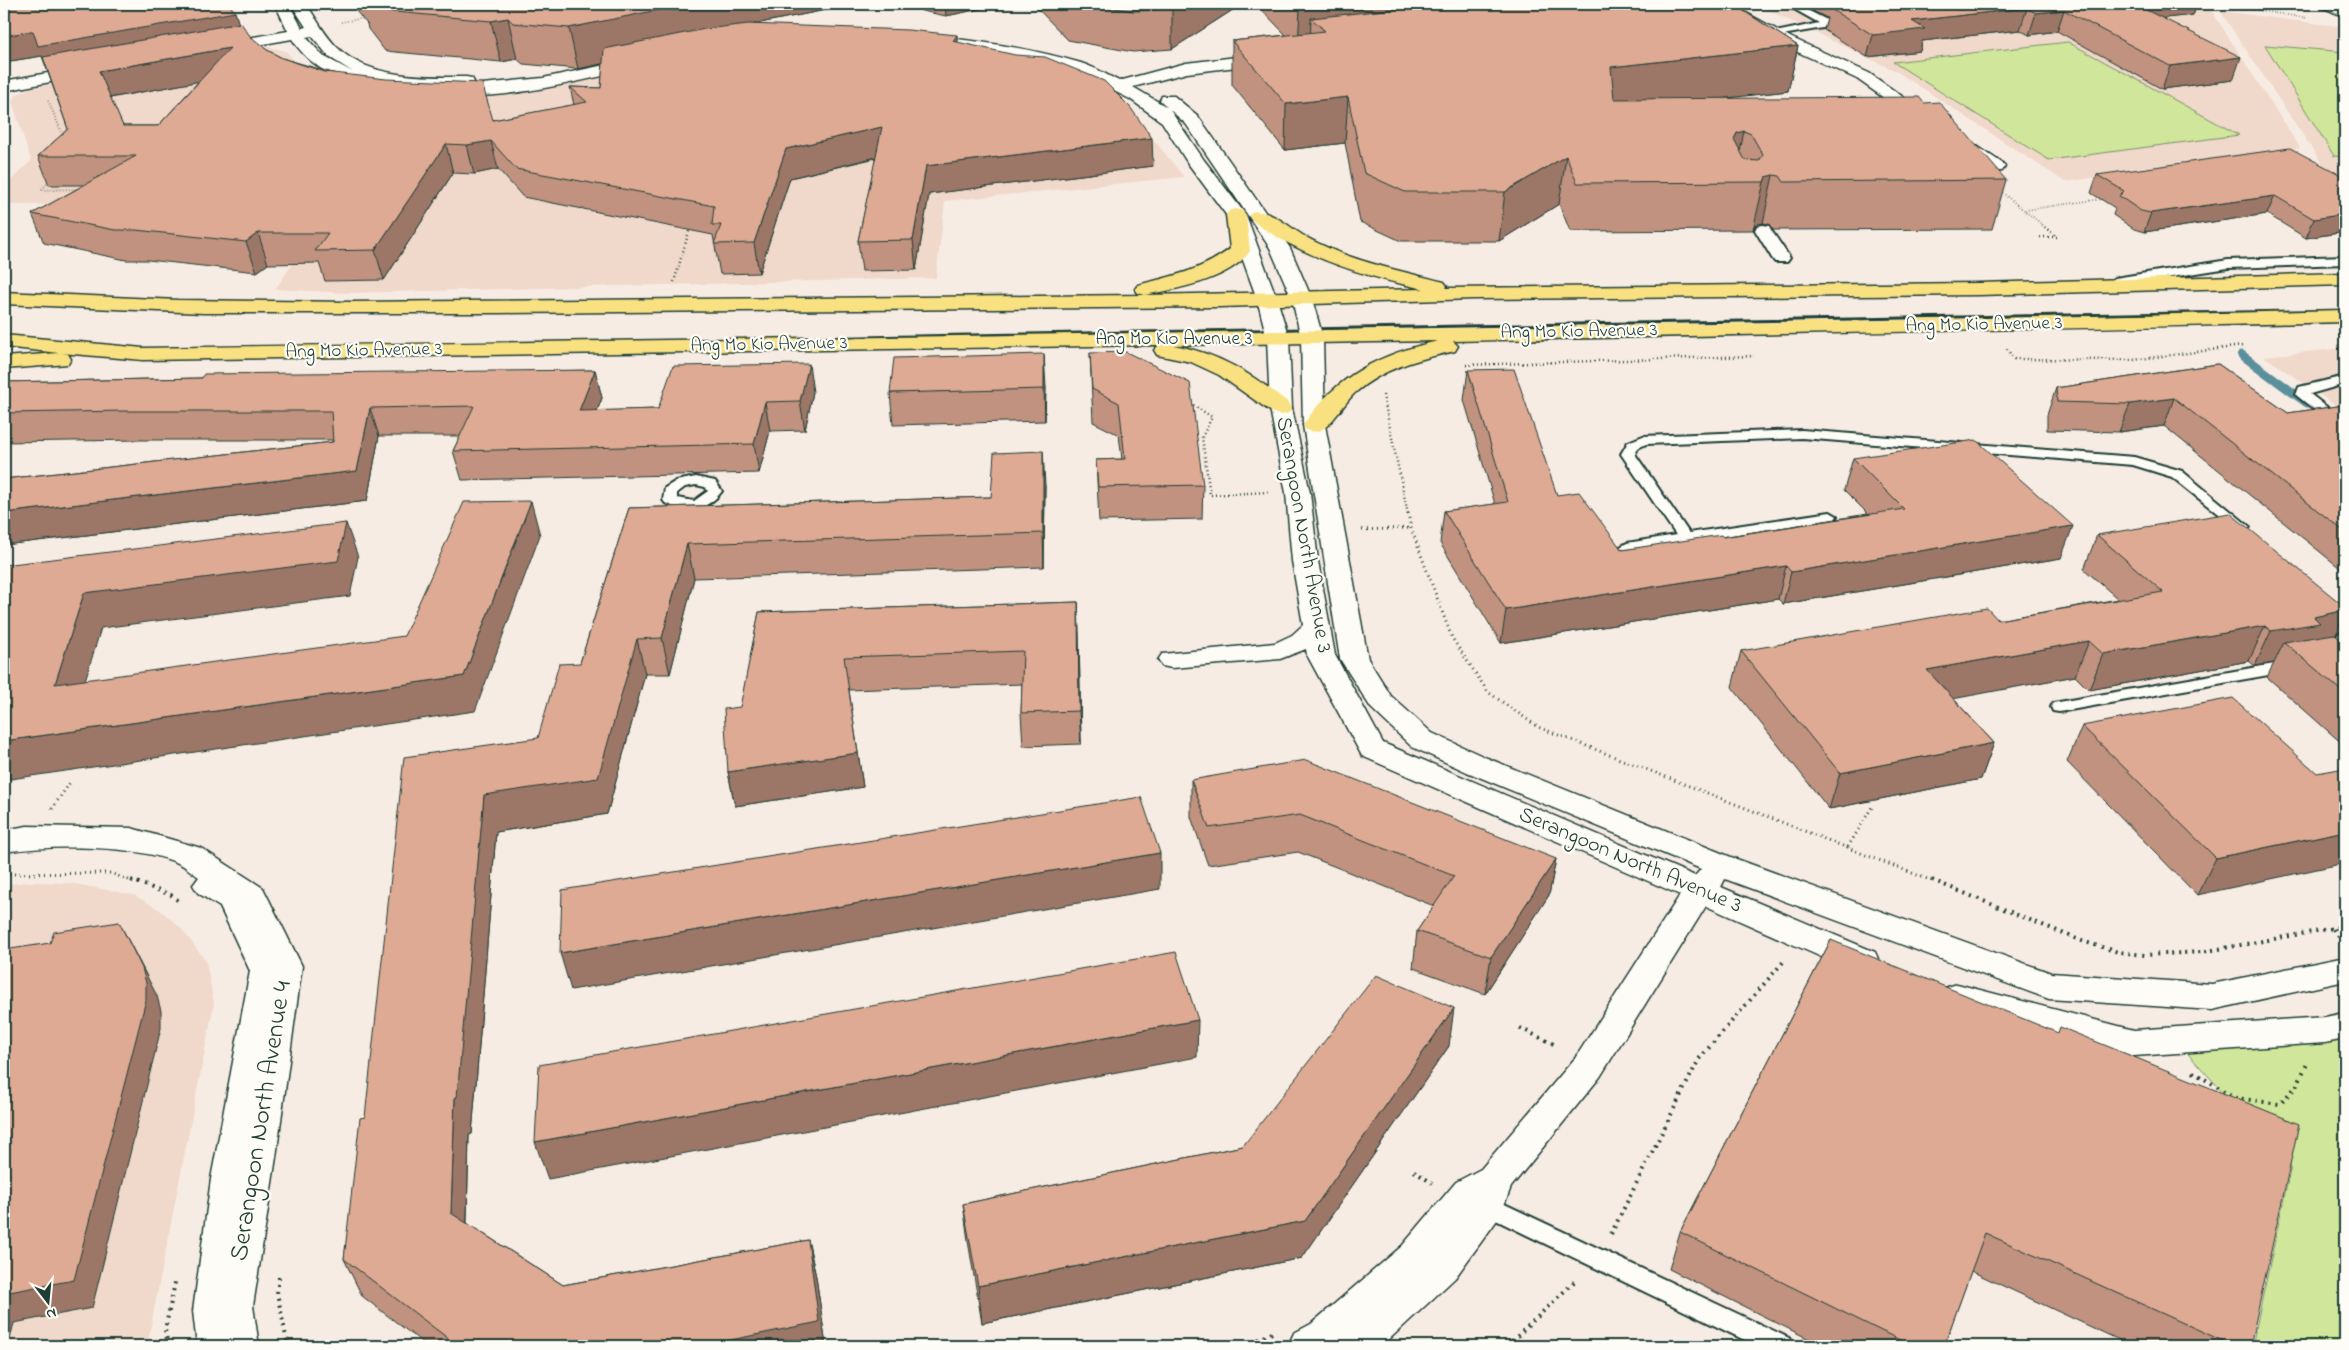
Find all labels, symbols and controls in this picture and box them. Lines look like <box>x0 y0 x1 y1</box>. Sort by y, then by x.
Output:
street label: Ang Mo Kio Avenue 3 <box>1905 310 2063 342</box>
street label: Ang Mo Kio Avenue 3 <box>1500 317 1658 349</box>
street label: Ang Mo Kio Avenue 3 <box>1095 326 1253 355</box>
street label: Ang Mo Kio Avenue 3 <box>690 330 848 362</box>
street label: Ang Mo Kio Avenue 3 <box>285 336 443 368</box>
street label: Serangoon North Avenue 3 <box>1265 414 1340 656</box>
street label: Serangoon North Avenue 3 <box>1513 799 1746 923</box>
street label: Serangoon North Avenue 4 <box>221 978 303 1264</box>
north arrow <box>22 1278 72 1328</box>
text: N <box>44 1302 59 1324</box>

